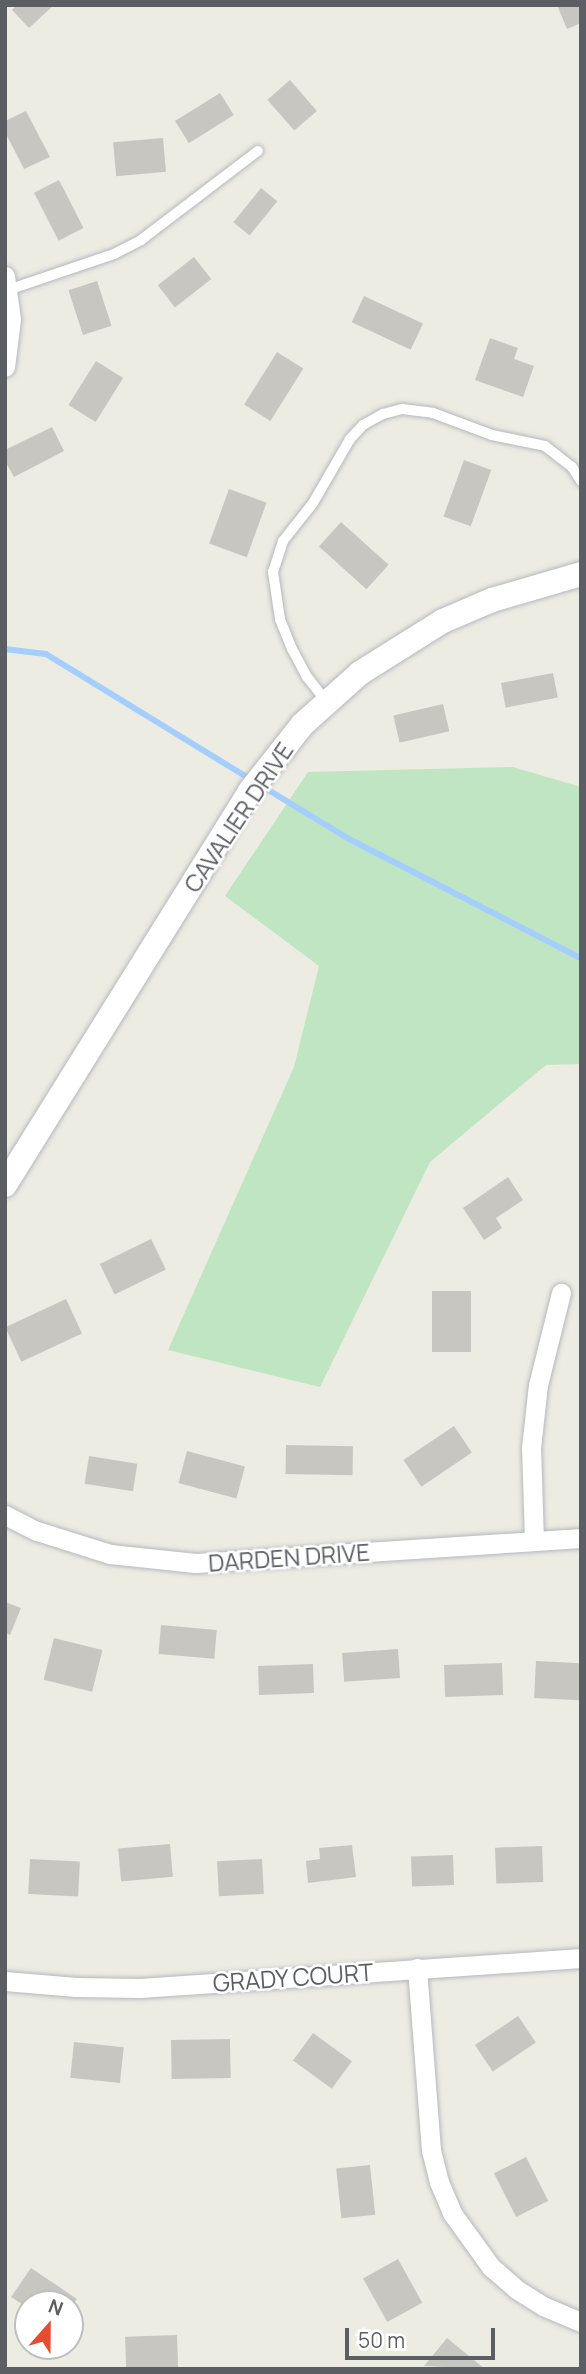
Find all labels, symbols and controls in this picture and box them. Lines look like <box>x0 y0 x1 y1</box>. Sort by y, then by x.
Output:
street label: CAVALIER DRIVE <box>177 737 299 897</box>
street label: DARDEN DRIVE <box>207 1537 371 1577</box>
street label: GRADY COURT <box>211 1957 375 1997</box>
north arrow <box>14 2290 84 2360</box>
text: N <box>45 2293 67 2322</box>
scale bar <box>348 2314 498 2358</box>
text: 50 m <box>358 2326 405 2354</box>

